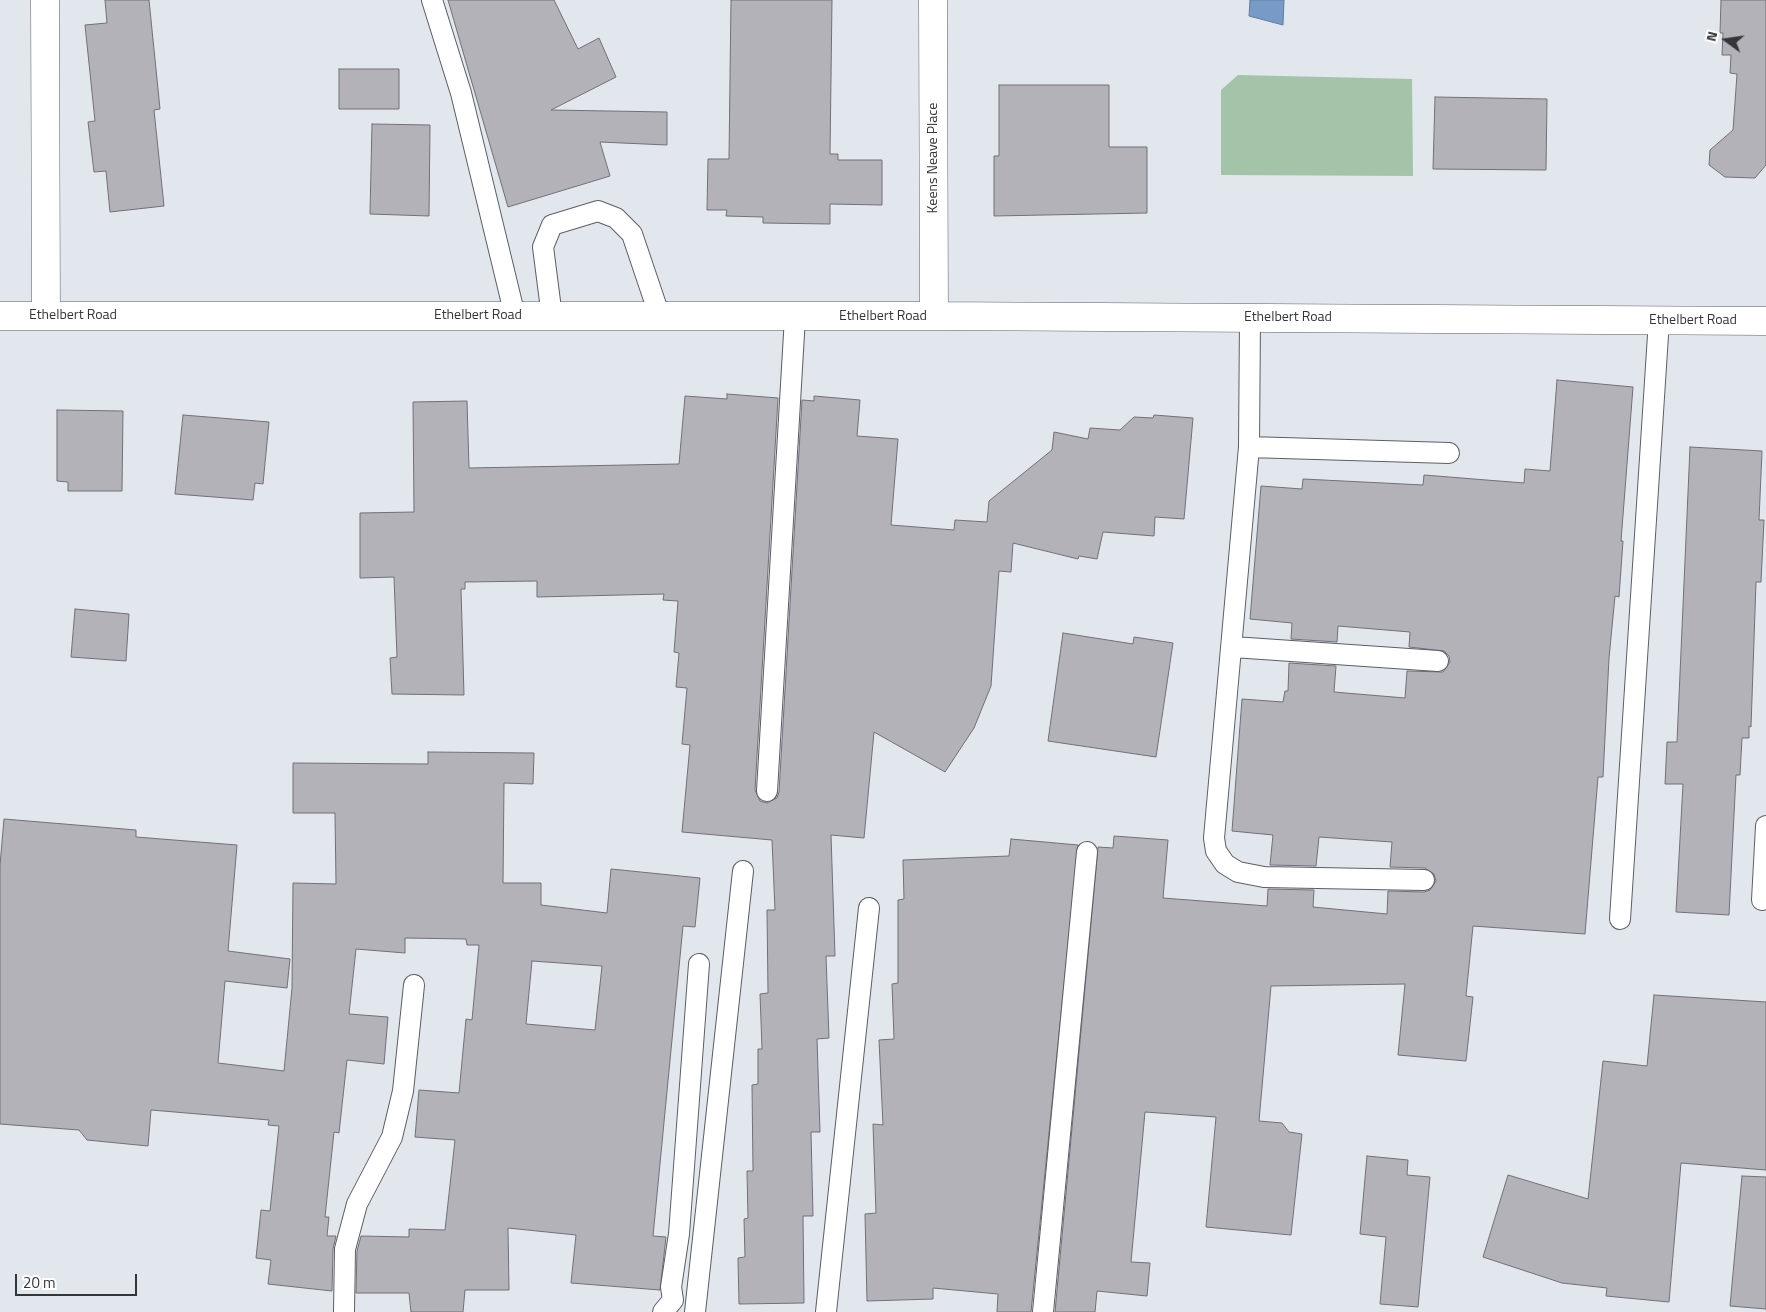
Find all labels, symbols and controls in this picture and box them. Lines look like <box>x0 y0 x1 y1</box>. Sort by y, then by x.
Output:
north arrow <box>1701 15 1751 65</box>
text: N <box>1700 29 1722 44</box>
street label: Keens Neave Place <box>926 103 942 213</box>
street label: Ethelbert Road <box>29 308 117 324</box>
street label: Ethelbert Road <box>434 308 522 324</box>
street label: Ethelbert Road <box>839 309 927 325</box>
street label: Ethelbert Road <box>1244 310 1332 326</box>
street label: Ethelbert Road <box>1649 313 1737 329</box>
scale bar <box>18 1264 140 1296</box>
text: 20 m <box>23 1271 56 1294</box>

